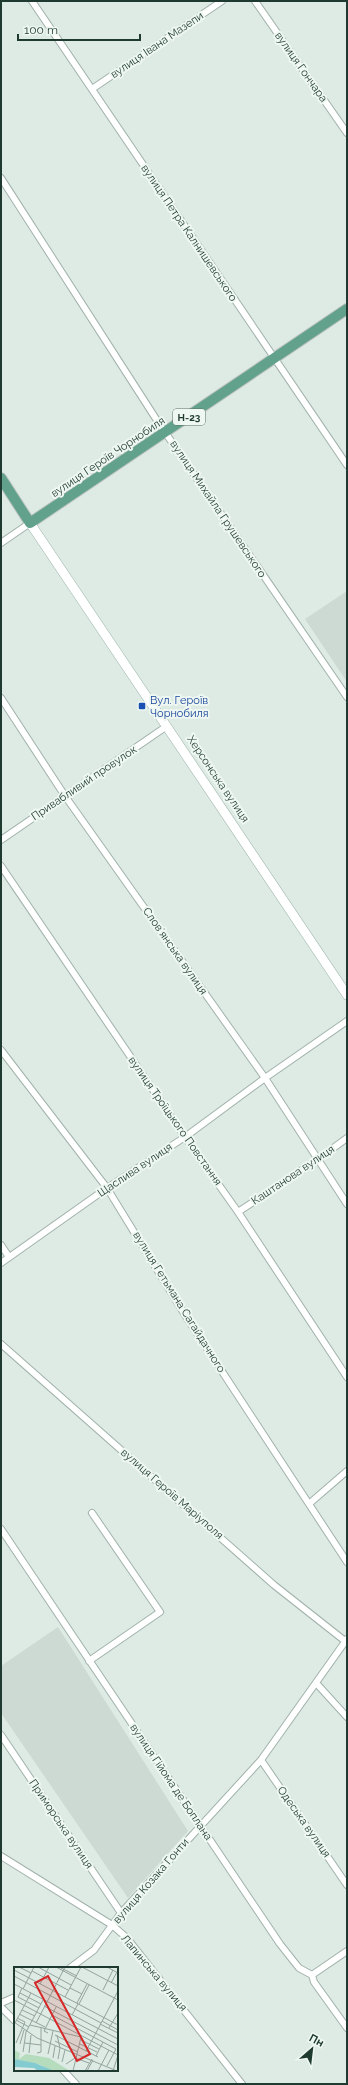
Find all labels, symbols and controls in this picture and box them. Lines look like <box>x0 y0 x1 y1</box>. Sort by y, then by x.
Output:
street label: вулиця Івана Мазепи <box>108 9 206 81</box>
scale bar <box>18 16 140 42</box>
text: 100 m <box>24 23 58 37</box>
street label: вулиця Гончара <box>272 29 330 105</box>
street label: вулиця Петра Калнишевського <box>138 162 240 304</box>
road number: Н-23 <box>173 409 205 425</box>
street label: вулиця Героїв Чорнобиля <box>49 414 167 500</box>
street label: вулиця Михайла Грушевського <box>167 438 269 580</box>
place label: Вул. Героїв Чорнобиля <box>150 694 209 720</box>
marker: Вул. Героїв Чорнобиля <box>137 701 147 711</box>
street label: Херсонська вулиця <box>184 733 252 825</box>
street label: Привабливий провулок <box>29 743 139 823</box>
street label: Словʼянська вулиця <box>140 905 210 997</box>
street label: вулиця Троїцького Повстання <box>125 1054 225 1188</box>
street label: Щаслива вулиця <box>95 1140 175 1200</box>
street label: Каштанова вулиця <box>249 1142 337 1208</box>
street label: вулиця Гетьмана Сагайдачного <box>130 1229 228 1375</box>
street label: вулиця Героїв Маріуполя <box>118 1446 226 1542</box>
street label: вулиця Гійома де Боплана <box>127 1721 215 1843</box>
street label: Приморська вулиця <box>26 1777 96 1871</box>
street label: Одеська вулиця <box>275 1784 333 1860</box>
street label: вулиця Козака Гонти <box>110 1836 192 1926</box>
street label: Лапинська вулиця <box>118 1932 190 2014</box>
inset map <box>14 1967 118 2071</box>
north arrow <box>292 2029 332 2069</box>
text: Пн <box>307 2031 326 2050</box>

